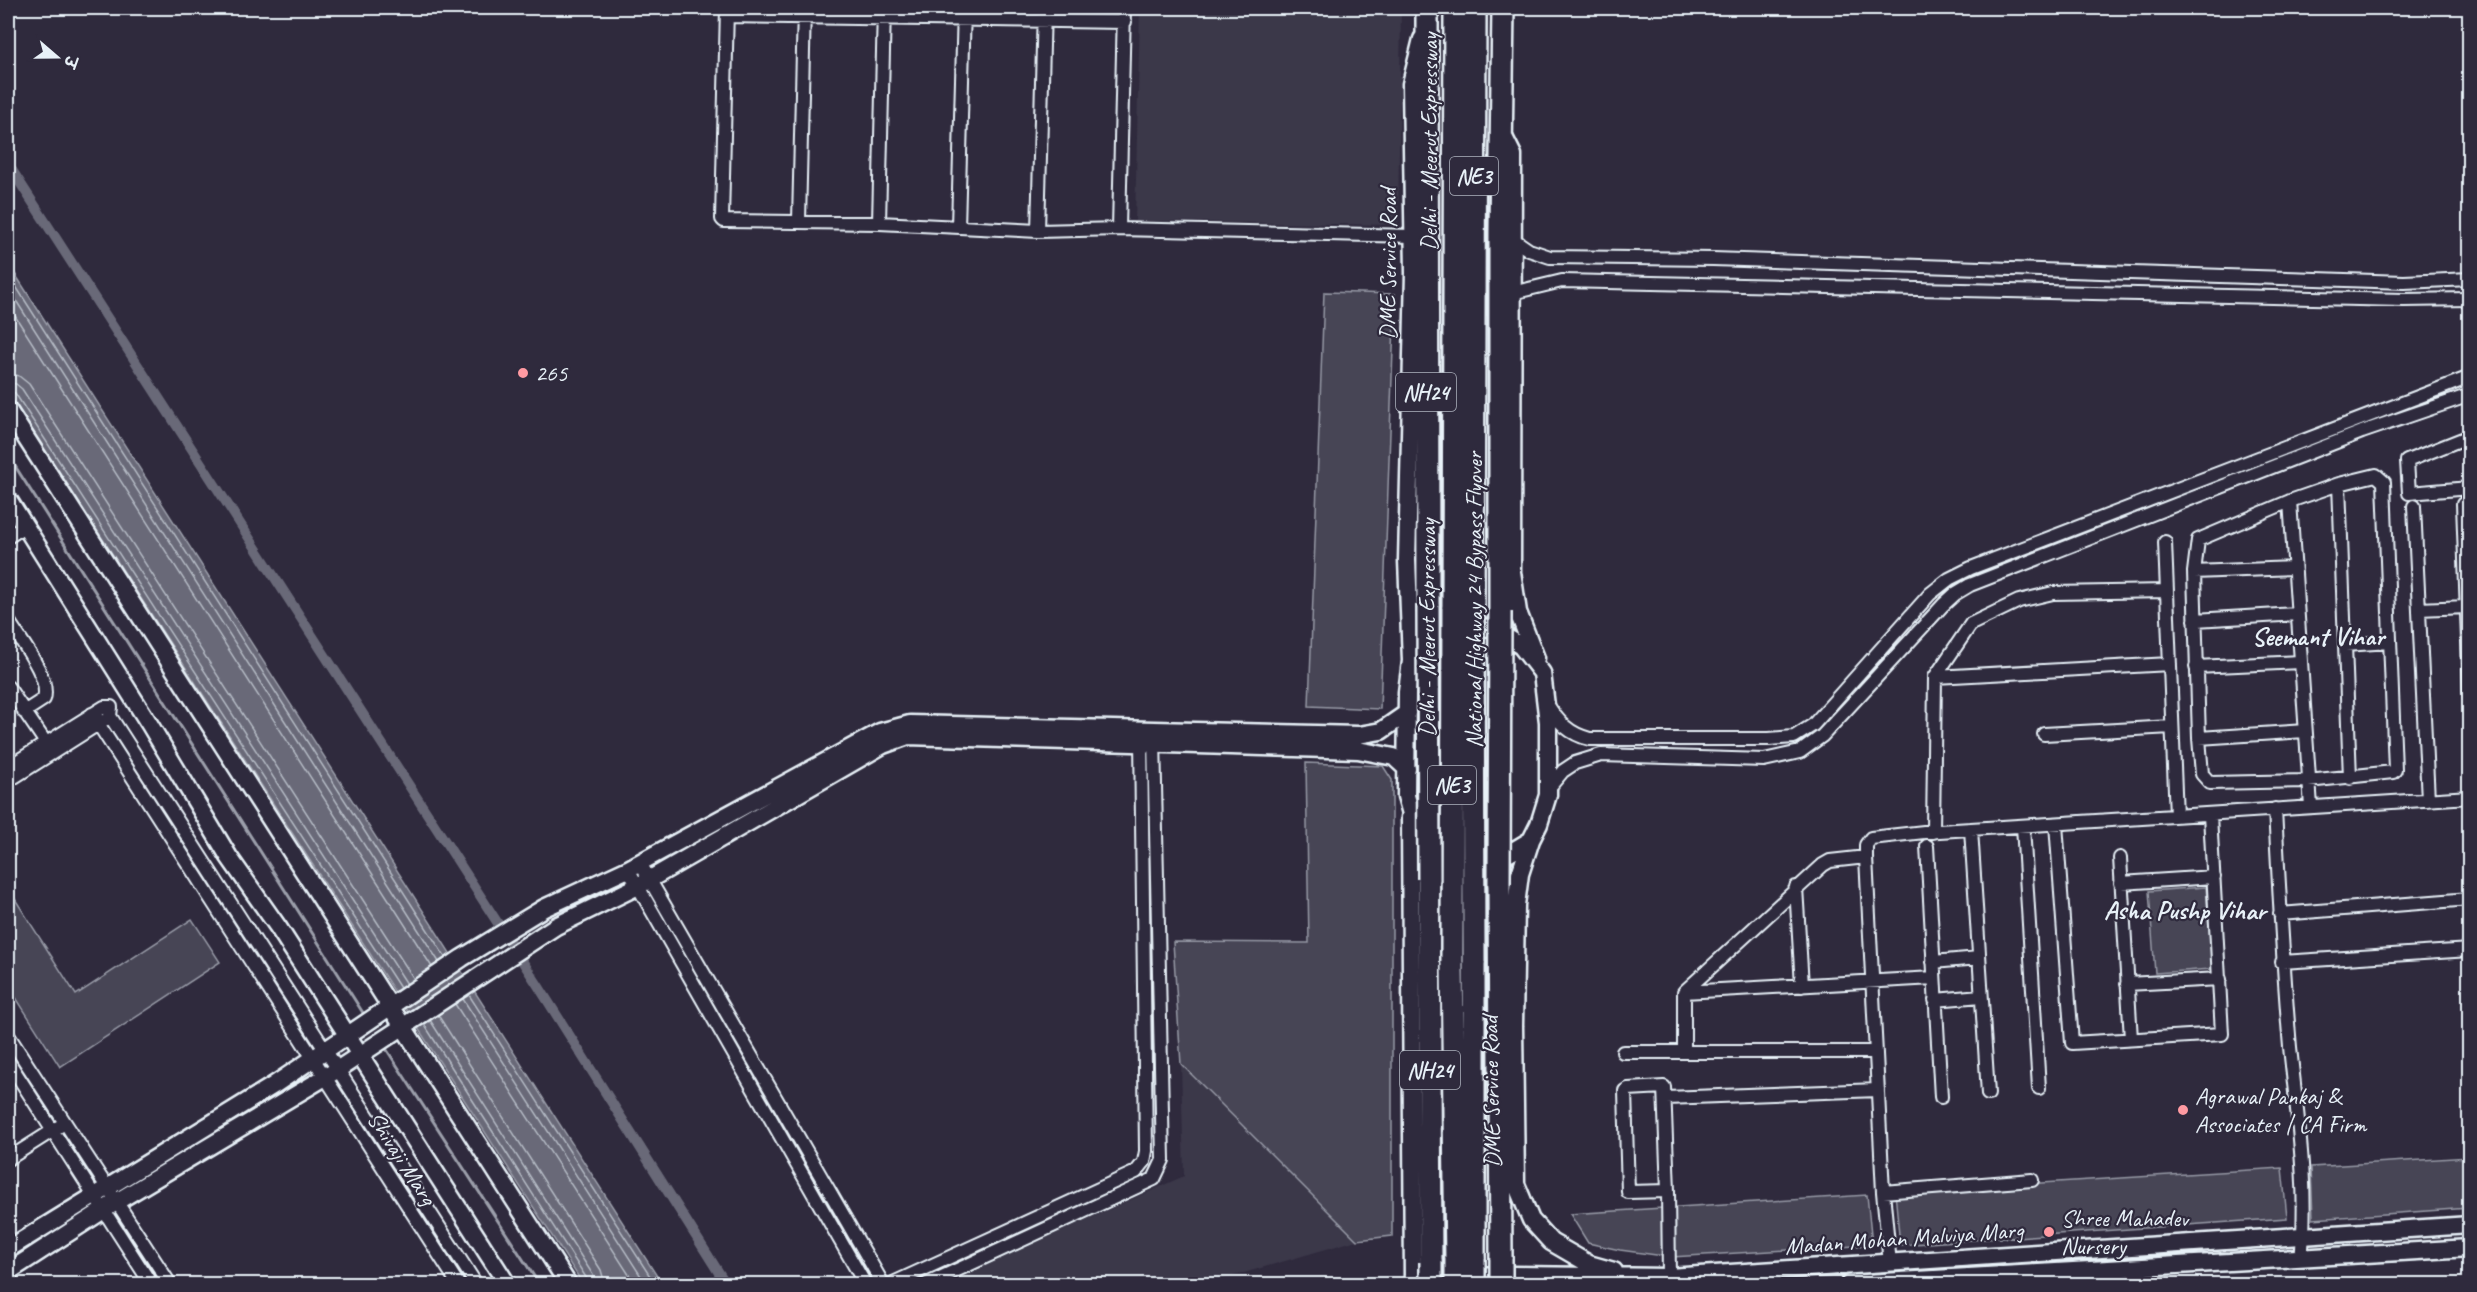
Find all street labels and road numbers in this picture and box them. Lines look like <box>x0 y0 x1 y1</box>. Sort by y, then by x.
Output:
street label: Delhi - Meerut Expressway <box>1414 31 1444 251</box>
road number: NE3 <box>1450 157 1498 195</box>
street label: DME Service Road <box>1373 184 1403 340</box>
road number: NH24 <box>1396 373 1456 411</box>
street label: National Highway 24 Bypass Flyover <box>1459 449 1489 748</box>
street label: Delhi - Meerut Expressway <box>1412 517 1442 737</box>
road number: NE3 <box>1428 766 1476 804</box>
street label: DME Service Road <box>1475 1012 1507 1168</box>
road number: NH24 <box>1400 1051 1460 1089</box>
street label: Shivaji Marg <box>361 1106 445 1212</box>
street label: Madan Mohan Malviya Marg <box>1784 1215 2026 1261</box>

